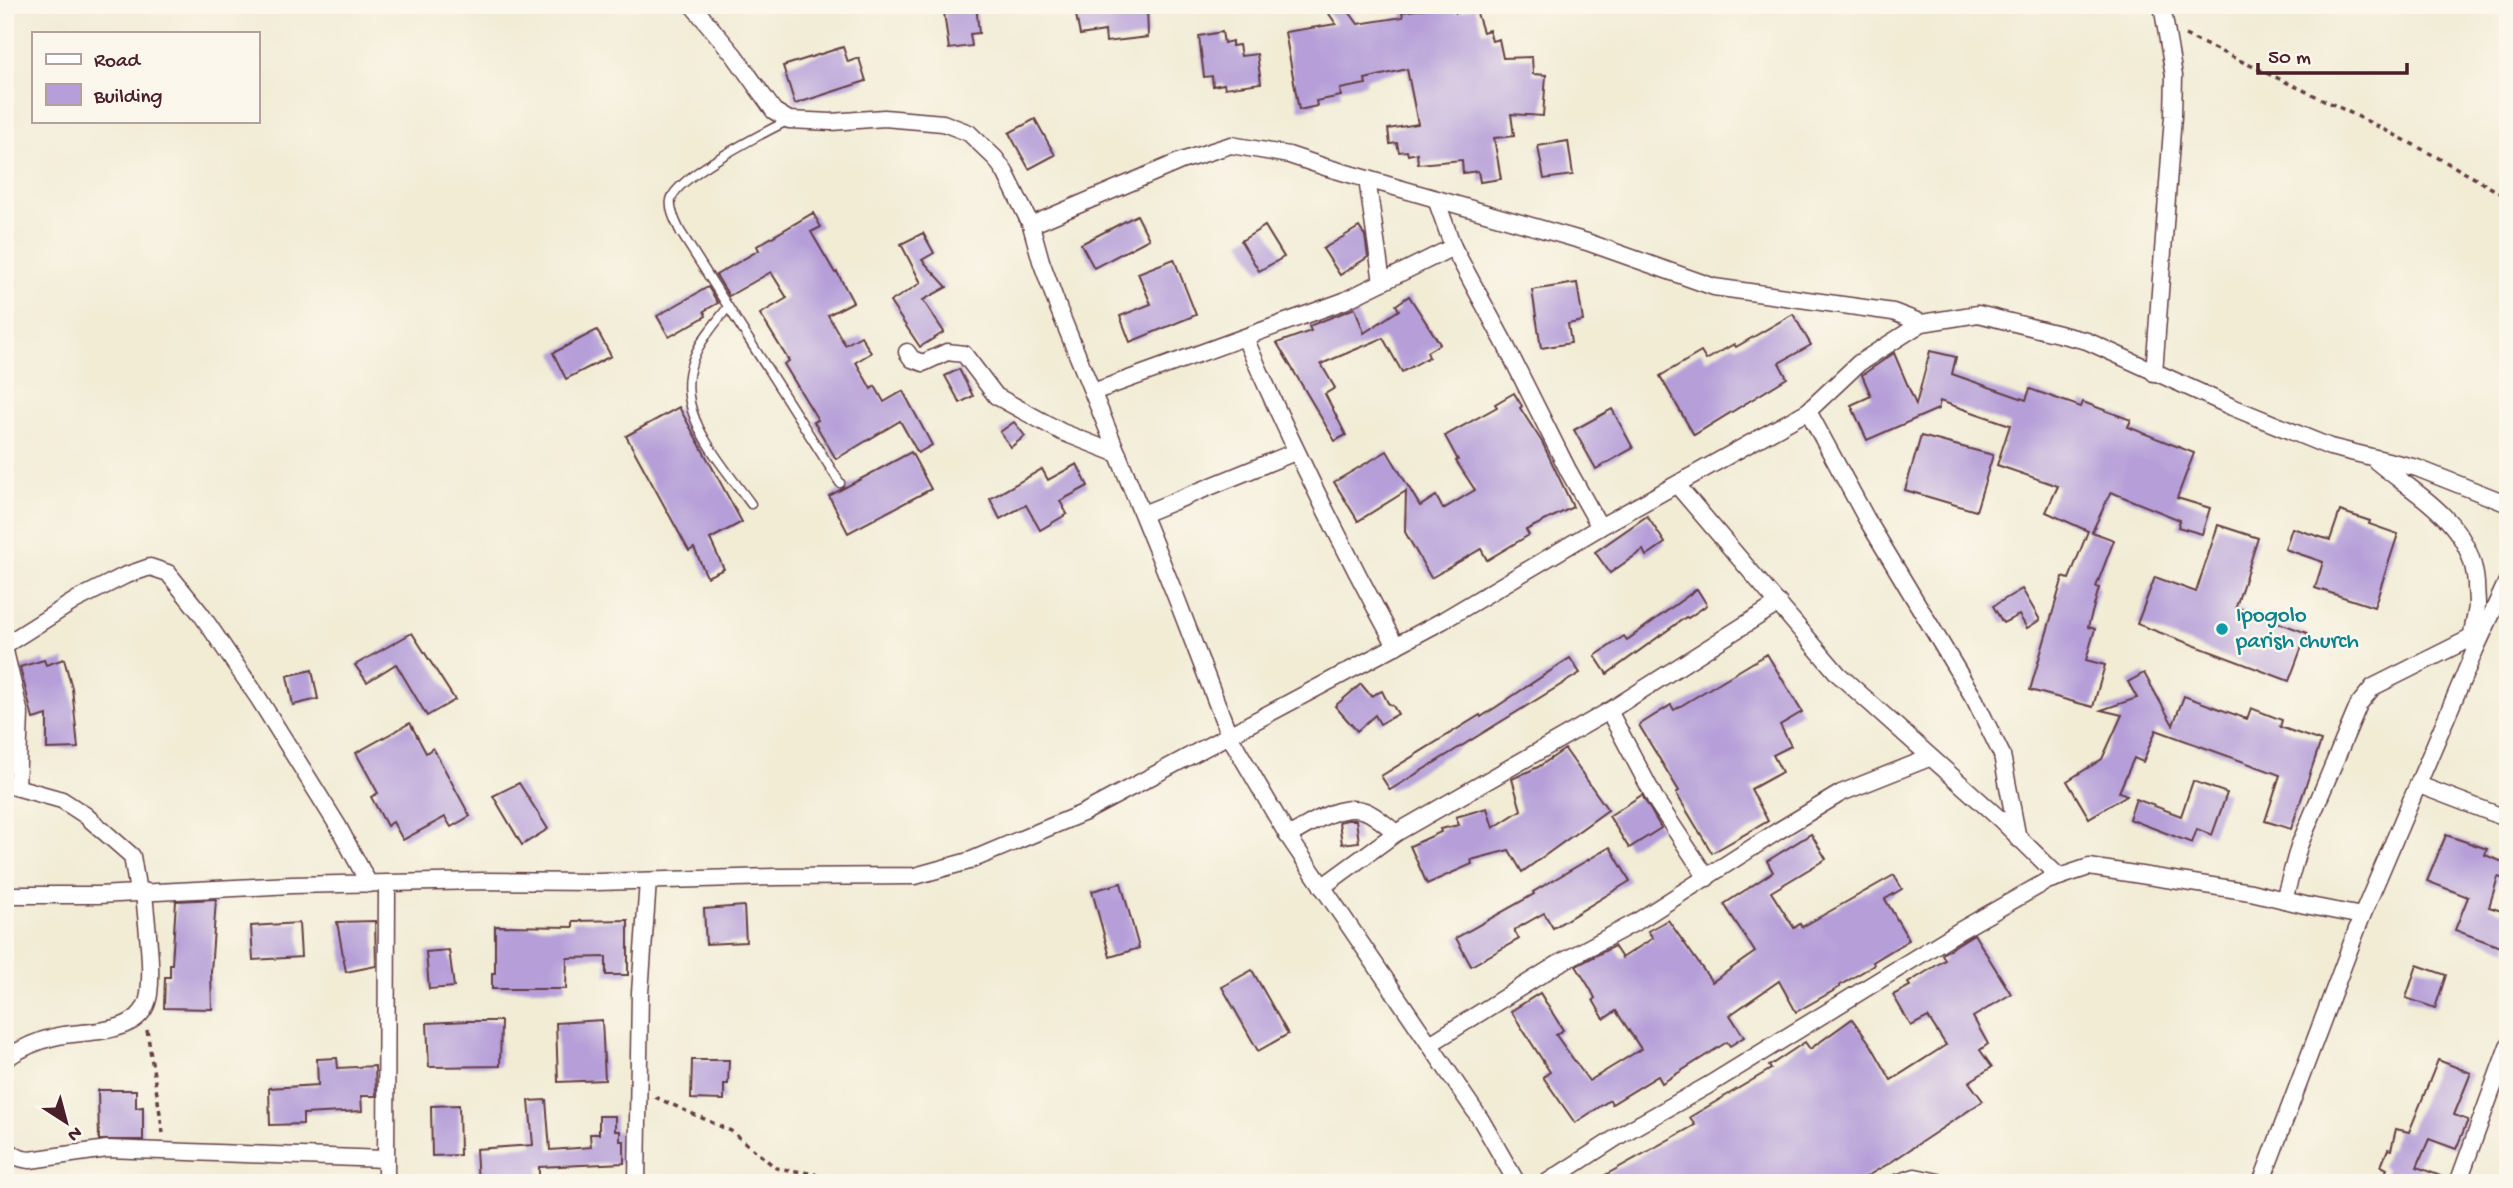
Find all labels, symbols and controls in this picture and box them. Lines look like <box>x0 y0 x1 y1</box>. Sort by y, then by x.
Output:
legend <box>32 32 259 122</box>
scale bar <box>2258 32 2406 76</box>
text: 50 m <box>2268 47 2311 72</box>
text: Road <box>94 50 142 75</box>
text: Building <box>93 86 163 111</box>
place label: Ipogolo parish church <box>2235 603 2359 656</box>
marker: Ipogolo parish church <box>2214 621 2230 637</box>
north arrow <box>32 1086 102 1156</box>
text: N <box>62 1120 86 1146</box>

